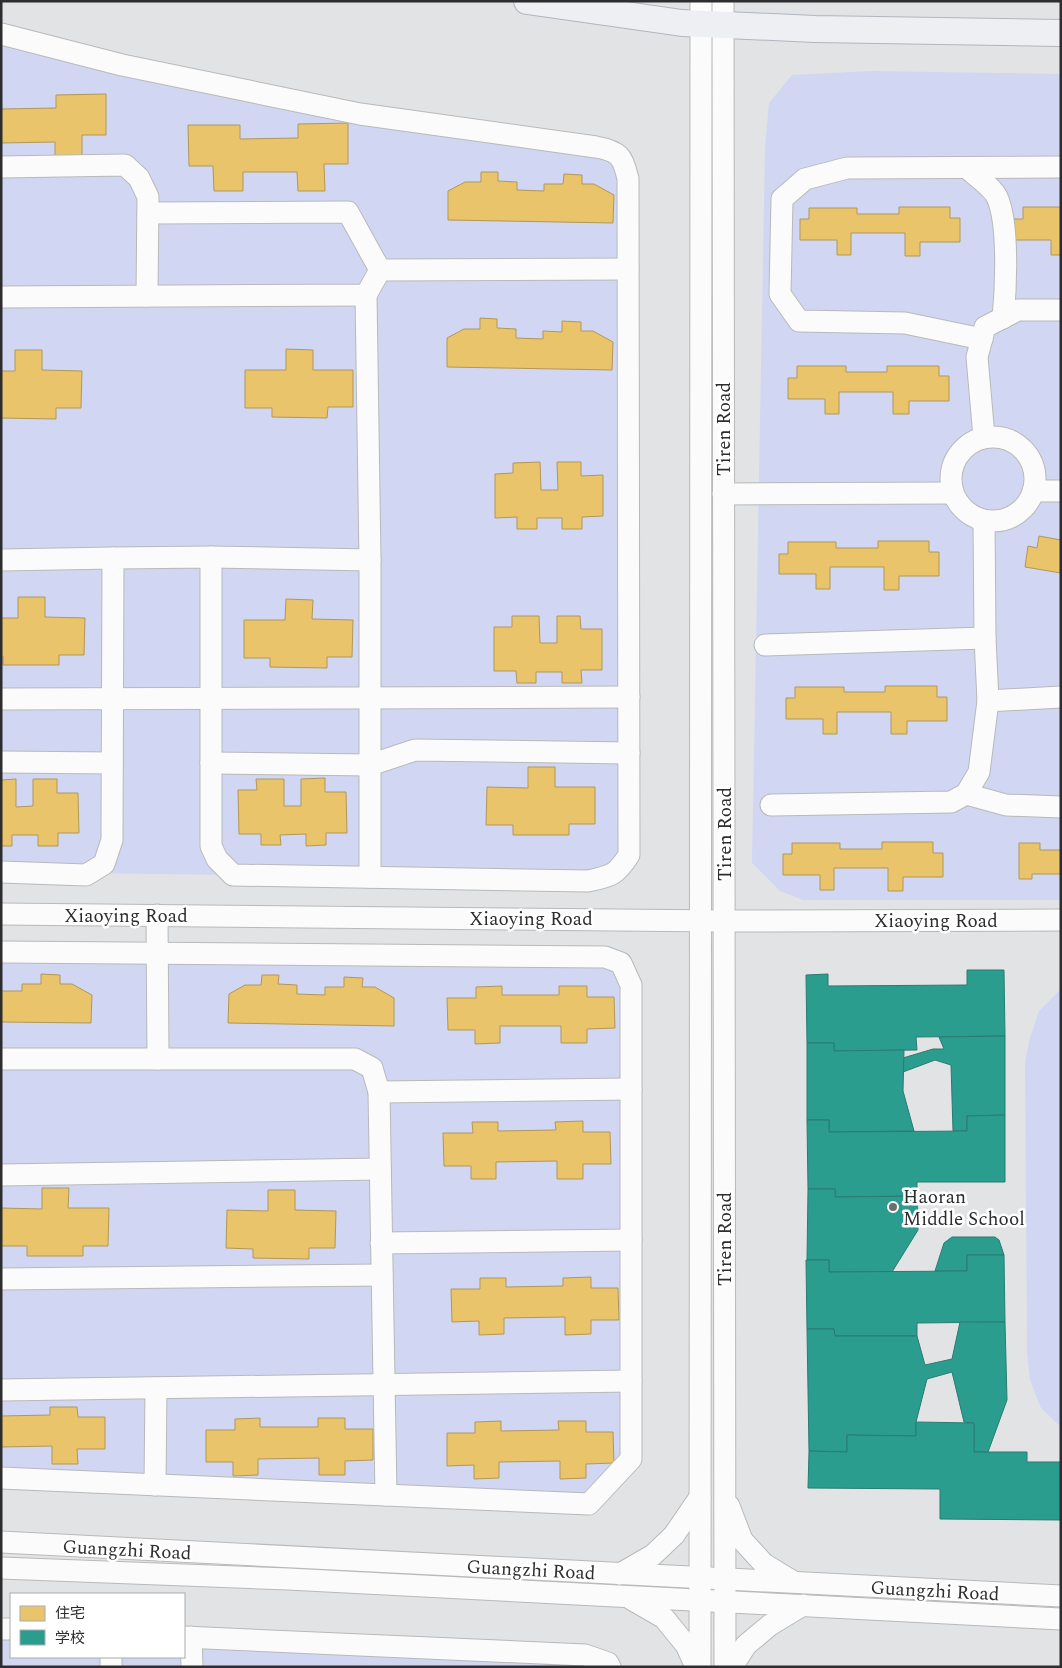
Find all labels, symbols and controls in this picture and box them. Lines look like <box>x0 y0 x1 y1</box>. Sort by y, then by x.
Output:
street label: Tiren Road <box>710 382 739 476</box>
street label: Tiren Road <box>711 787 740 881</box>
street label: Xiaoying Road <box>64 902 188 931</box>
street label: Xiaoying Road <box>469 905 593 934</box>
street label: Xiaoying Road <box>874 907 998 936</box>
place label: Haoran Middle School <box>903 1183 1025 1234</box>
street label: Tiren Road <box>711 1192 740 1286</box>
marker: Haoran Middle School <box>887 1201 899 1213</box>
street label: Guangzhi Road <box>62 1533 192 1568</box>
street label: Guangzhi Road <box>466 1553 596 1588</box>
street label: Guangzhi Road <box>870 1574 1000 1609</box>
legend <box>10 1593 185 1658</box>
text: 住宅 <box>55 1602 85 1625</box>
text: 学校 <box>55 1627 85 1650</box>

